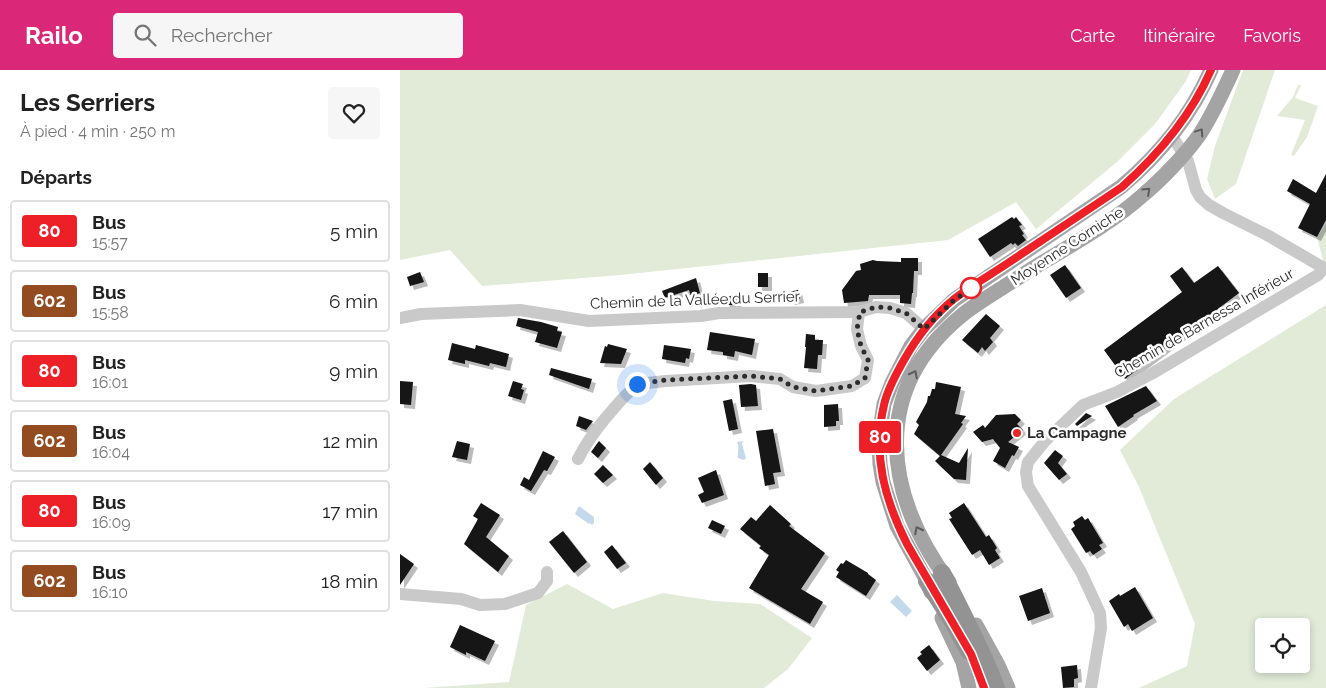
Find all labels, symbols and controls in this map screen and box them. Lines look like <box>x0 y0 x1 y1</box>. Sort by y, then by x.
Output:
search box <box>113 13 463 58</box>
text: Railo <box>25 21 83 50</box>
icon: search <box>131 21 159 49</box>
text: Rechercher <box>171 24 272 46</box>
text: Carte <box>1070 25 1115 46</box>
text: Itinéraire <box>1143 25 1215 46</box>
text: Favoris <box>1243 25 1301 46</box>
button: heart <box>328 87 380 139</box>
text: Les Serriers <box>20 88 155 117</box>
text: À pied · 4 min · 250 m <box>20 122 175 141</box>
one-way arrow <box>1194 128 1203 138</box>
text: Départs <box>20 166 92 188</box>
one-way arrow <box>1141 188 1150 197</box>
street label: Moyenne Corniche <box>1007 203 1127 289</box>
text: Bus <box>92 211 126 233</box>
text: 80 <box>39 220 60 241</box>
text: 5 min <box>330 220 378 242</box>
text: 15:57 <box>92 233 128 252</box>
street label: Chemin de Barnessa Inférieur <box>1111 264 1298 382</box>
unlabelled marker <box>960 277 982 299</box>
text: Bus <box>92 281 126 303</box>
street label: Chemin de la Vallée du Serrier <box>590 287 801 313</box>
text: 602 <box>33 290 66 311</box>
text: 6 min <box>329 290 378 312</box>
text: 15:58 <box>92 303 129 322</box>
text: Bus <box>92 351 126 373</box>
text: 80 <box>39 360 60 381</box>
text: 9 min <box>329 360 378 382</box>
one-way arrow <box>908 370 918 379</box>
your location <box>625 372 650 397</box>
text: 16:01 <box>92 373 128 392</box>
text: Bus <box>92 421 126 443</box>
line badge: 80 <box>858 421 902 453</box>
place label: La Campagne <box>1027 424 1127 442</box>
text: 80 <box>869 426 891 447</box>
marker: La Campagne <box>1011 427 1023 439</box>
text: 602 <box>33 430 66 451</box>
text: 12 min <box>322 430 378 452</box>
text: 16:04 <box>92 443 130 462</box>
text: Bus <box>92 491 126 513</box>
text: 80 <box>39 500 60 521</box>
text: 17 min <box>322 500 378 522</box>
text: 16:09 <box>92 513 131 532</box>
one-way arrow <box>914 526 924 535</box>
text: Bus <box>92 561 126 583</box>
text: 602 <box>33 570 66 591</box>
text: 18 min <box>321 570 378 592</box>
text: 16:10 <box>92 583 128 602</box>
map controls <box>1255 618 1310 673</box>
button: locate <box>1255 618 1310 673</box>

